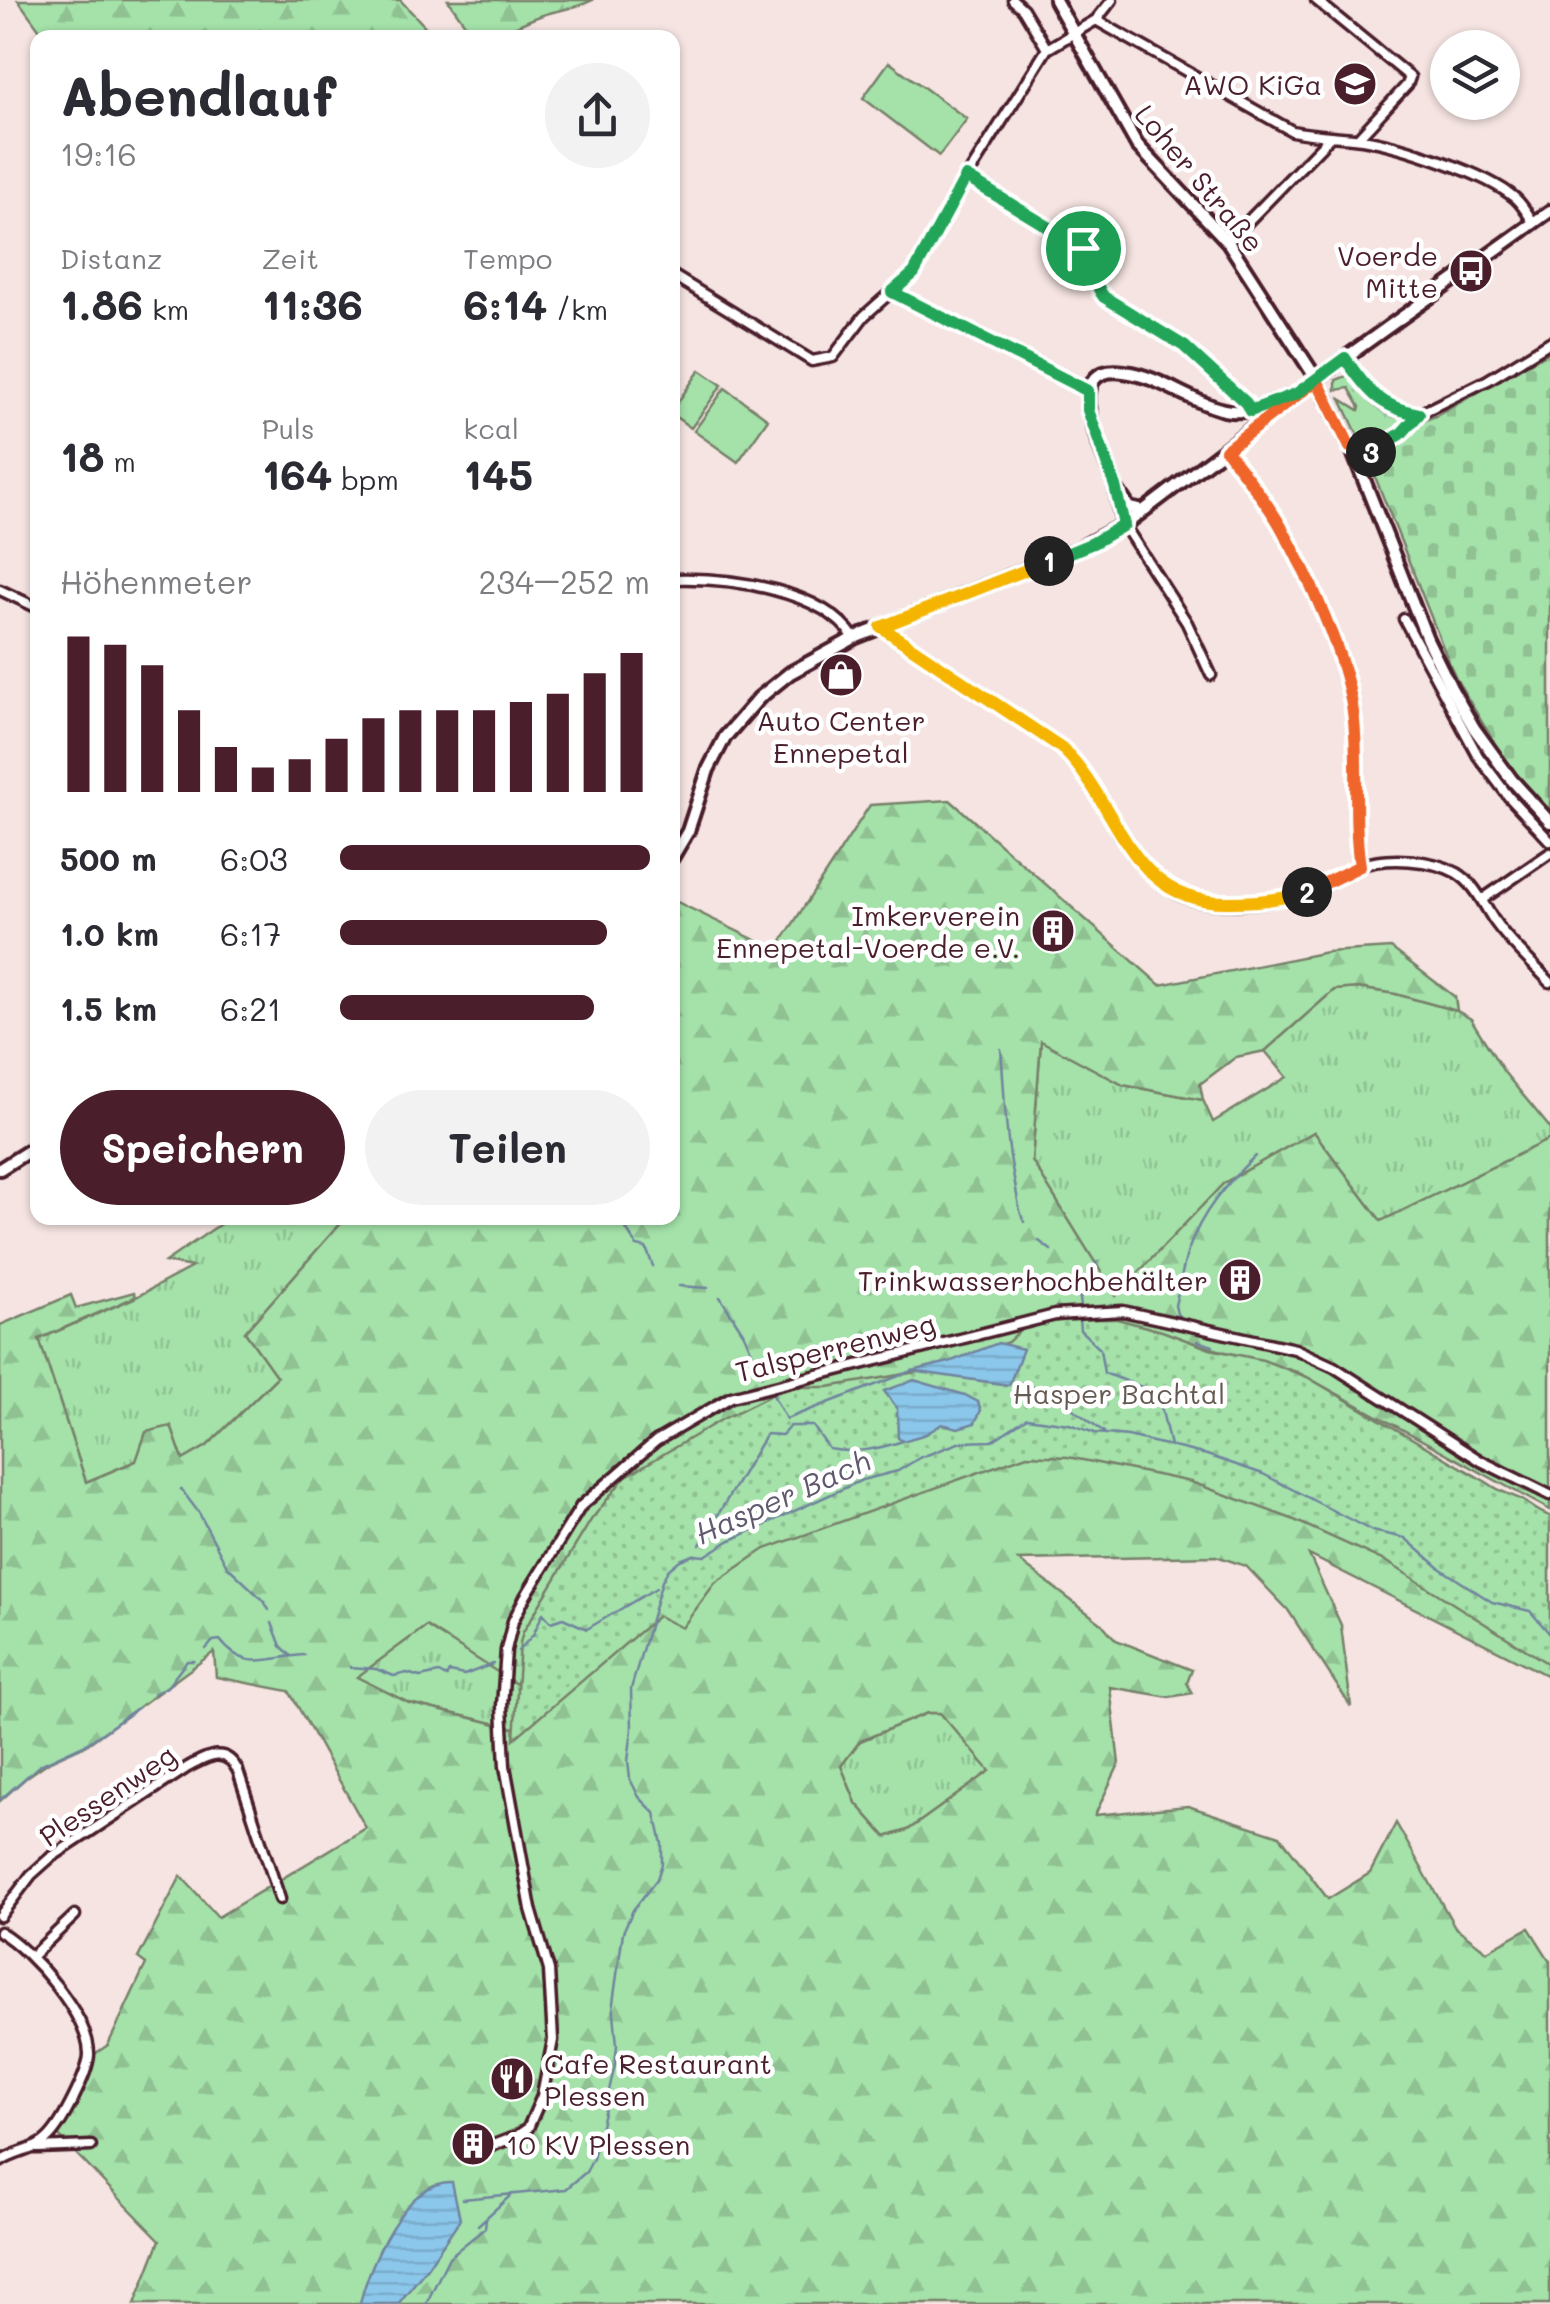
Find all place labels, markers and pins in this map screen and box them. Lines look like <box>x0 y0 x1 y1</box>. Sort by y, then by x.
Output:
school or university icon: AWO KiGa <box>1332 61 1378 107</box>
place label: AWO KiGa <box>1183 66 1322 102</box>
pin <box>1041 206 1126 291</box>
place label: Voerde Mitte <box>1337 237 1438 305</box>
bus stop icon: Voerde Mitte <box>1448 248 1494 294</box>
pin: 3 <box>1346 427 1396 477</box>
pin: 1 <box>1024 536 1074 586</box>
shop icon: Auto Center Ennepetal <box>818 652 864 698</box>
place label: Auto Center Ennepetal <box>756 702 926 770</box>
pin: 2 <box>1282 867 1332 917</box>
place label: Imkerverein Ennepetal-Voerde e.V. <box>716 897 1020 965</box>
building icon: Imkerverein Ennepetal-Voerde e.V. <box>1030 908 1076 954</box>
building icon: Trinkwasserhochbehälter <box>1217 1257 1263 1303</box>
place label: Trinkwasserhochbehälter <box>858 1262 1208 1298</box>
place label: Cafe Restaurant Plessen <box>544 2045 772 2113</box>
restaurant icon: Cafe Restaurant Plessen <box>489 2056 535 2102</box>
building icon: 10 KV Plessen <box>450 2121 496 2167</box>
place label: 10 KV Plessen <box>506 2126 690 2162</box>

